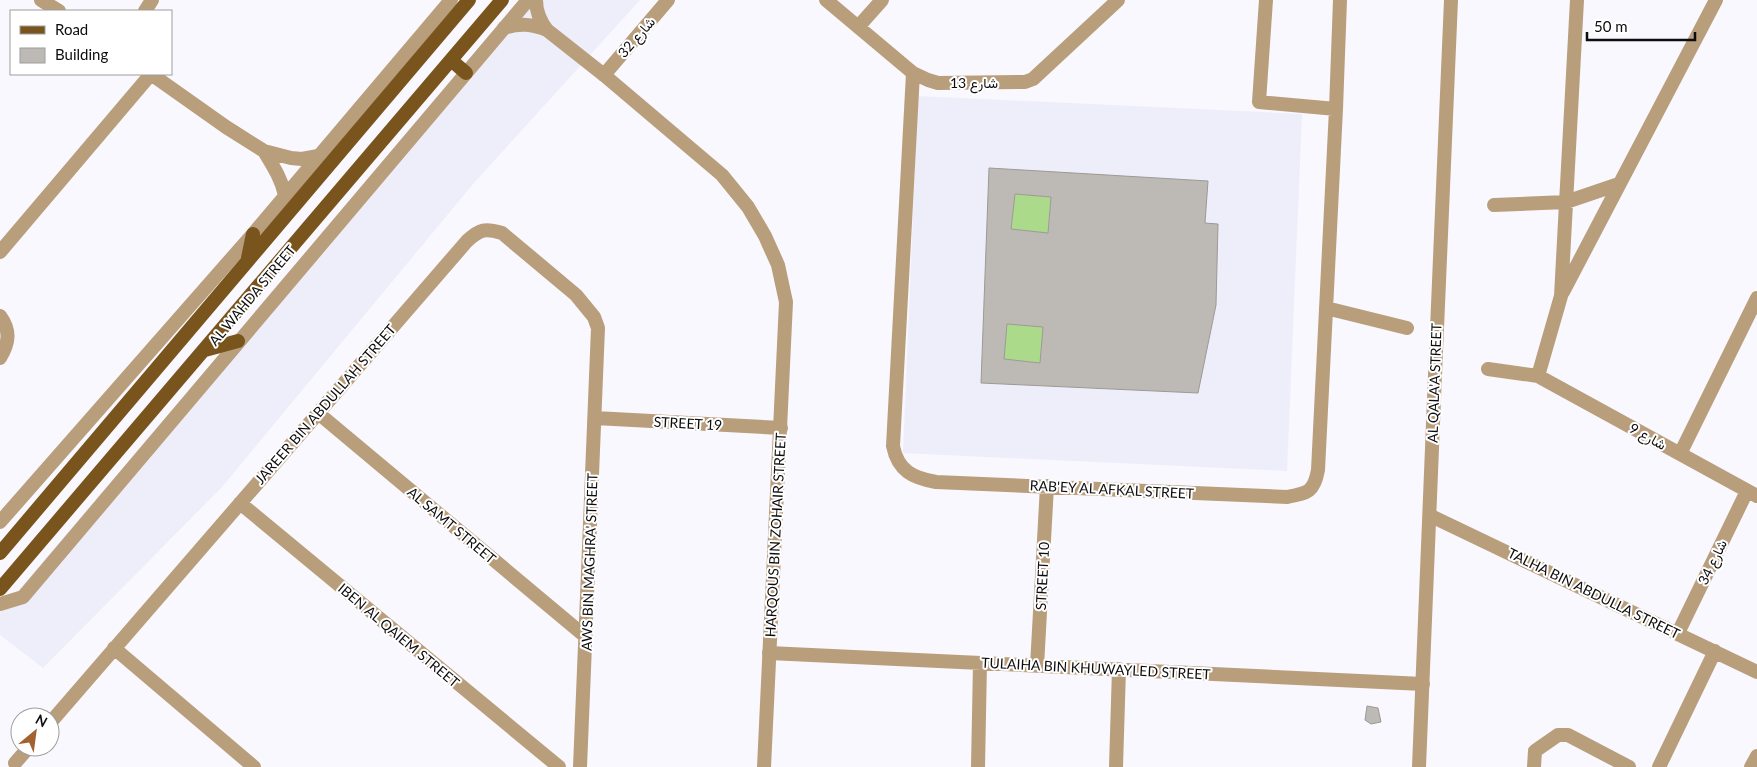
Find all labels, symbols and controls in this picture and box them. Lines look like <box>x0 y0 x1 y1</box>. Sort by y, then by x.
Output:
legend <box>10 10 172 75</box>
scale bar <box>1587 10 1694 42</box>
street label: شارع 32 <box>614 13 660 63</box>
text: 50 m <box>1594 17 1628 35</box>
text: Road <box>55 20 88 38</box>
text: Building <box>55 45 108 63</box>
street label: شارع 13 <box>950 74 998 94</box>
street label: AL WAHDA STREET <box>205 241 299 349</box>
street label: JAREER BIN ABDULLAH STREET <box>251 320 399 487</box>
street label: AL QALA'A STREET <box>1423 322 1445 443</box>
street label: STREET 19 <box>653 413 723 433</box>
street label: شارع 9 <box>1625 419 1670 456</box>
street label: HARQOUS BIN ZOHAIR STREET <box>761 432 789 638</box>
street label: AWS BIN MAGHRA' STREET <box>577 472 601 651</box>
street label: RAB'EY AL AFKAL STREET <box>1029 476 1195 502</box>
street label: AL SAMT STREET <box>404 483 500 567</box>
street label: شارع 34 <box>1694 537 1733 589</box>
street label: STREET 10 <box>1032 541 1052 611</box>
street label: TALHA BIN ABDULLA STREET <box>1505 544 1684 643</box>
street label: IBEN AL QAIEM STREET <box>335 579 464 691</box>
street label: TULAIHA BIN KHUWAYLED STREET <box>981 654 1212 683</box>
north arrow <box>10 707 60 757</box>
text: N <box>33 710 50 730</box>

